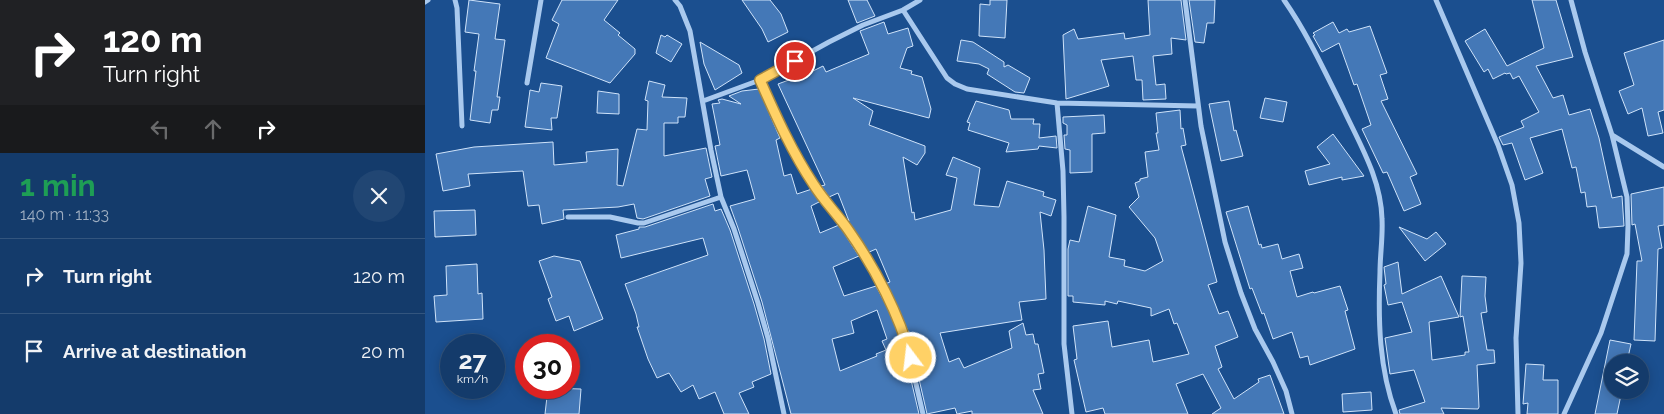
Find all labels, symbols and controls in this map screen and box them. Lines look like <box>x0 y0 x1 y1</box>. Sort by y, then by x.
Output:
text: 120 m <box>103 19 203 60</box>
icon: right <box>20 20 85 85</box>
pin <box>774 40 816 82</box>
icon: arrive <box>781 47 809 75</box>
text: Turn right <box>103 61 200 87</box>
icon: left <box>146 115 174 143</box>
icon: ahead <box>199 115 227 143</box>
icon: right <box>252 115 280 143</box>
text: 1 min <box>20 168 96 203</box>
button: close <box>353 170 405 222</box>
text: 140 m · 11:33 <box>20 205 109 224</box>
icon: right <box>20 262 48 290</box>
text: Turn right <box>63 265 152 287</box>
text: 120 m <box>353 265 405 287</box>
position arrow <box>884 331 936 383</box>
speed limit sign: 30 <box>515 334 580 399</box>
icon: arrive <box>20 337 48 365</box>
text: Arrive at destination <box>63 340 247 362</box>
text: 20 m <box>361 340 405 362</box>
text: 27 <box>458 345 487 375</box>
map controls <box>1604 354 1649 399</box>
button: layers <box>1604 354 1649 399</box>
text: km/h <box>457 372 488 386</box>

